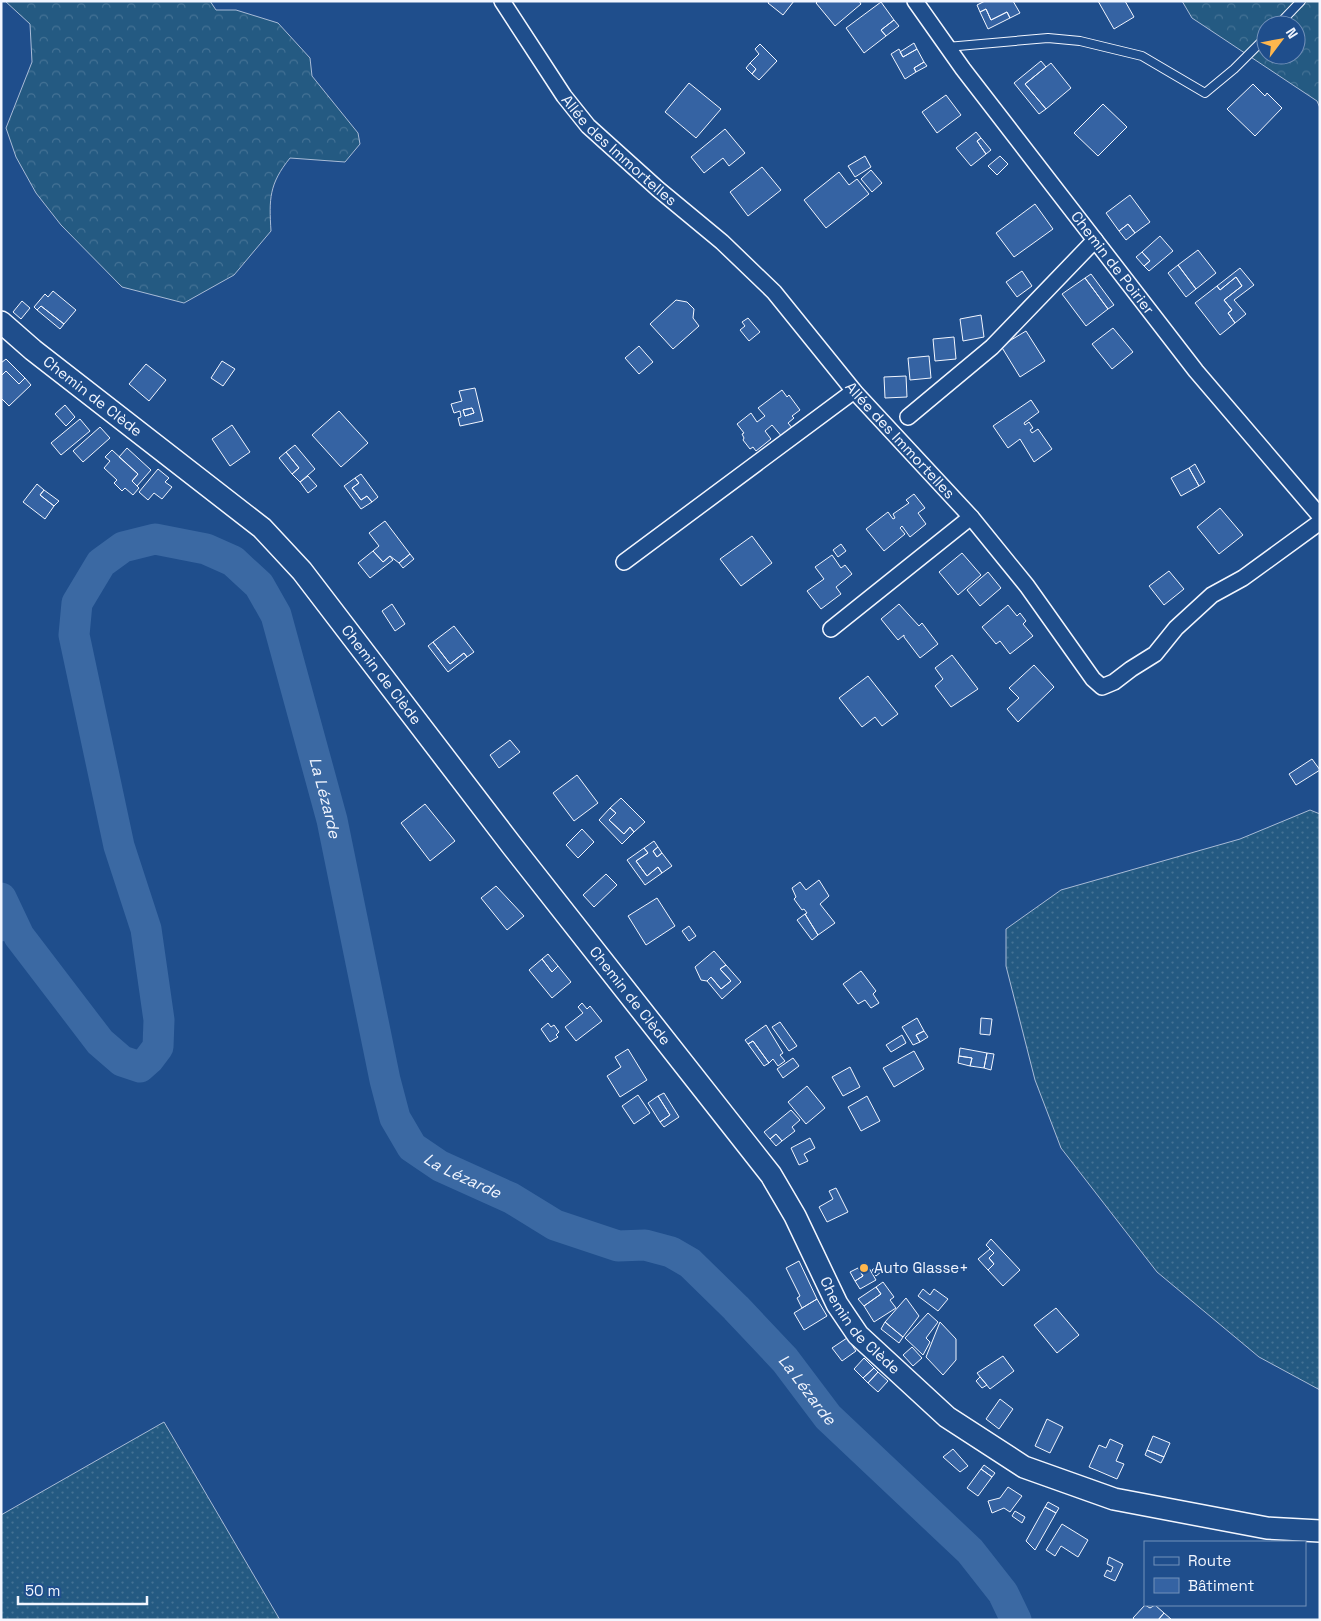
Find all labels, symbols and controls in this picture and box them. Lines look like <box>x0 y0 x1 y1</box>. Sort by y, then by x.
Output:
north arrow <box>1256 15 1306 65</box>
text: N <box>1282 24 1302 42</box>
street label: Allée des Immortelles <box>558 91 681 210</box>
street label: Chemin de Poirier <box>1067 207 1159 318</box>
street label: Chemin de Clède <box>39 351 146 440</box>
street label: Allée des Immortelles <box>841 378 959 503</box>
street label: Chemin de Clède <box>338 621 426 728</box>
water label: La Lézarde <box>304 755 346 840</box>
street label: Chemin de Clède <box>586 942 675 1049</box>
water label: La Lézarde <box>420 1148 505 1203</box>
place label: Auto Glasse+ <box>874 1258 969 1277</box>
marker: Auto Glasse+ <box>858 1262 870 1274</box>
street label: Chemin de Clède <box>816 1273 904 1378</box>
water label: La Lézarde <box>774 1350 840 1430</box>
legend <box>1144 1541 1306 1606</box>
text: Route <box>1188 1551 1232 1570</box>
scale bar <box>18 1574 146 1606</box>
text: Bâtiment <box>1188 1576 1254 1595</box>
text: 50 m <box>25 1581 60 1600</box>

